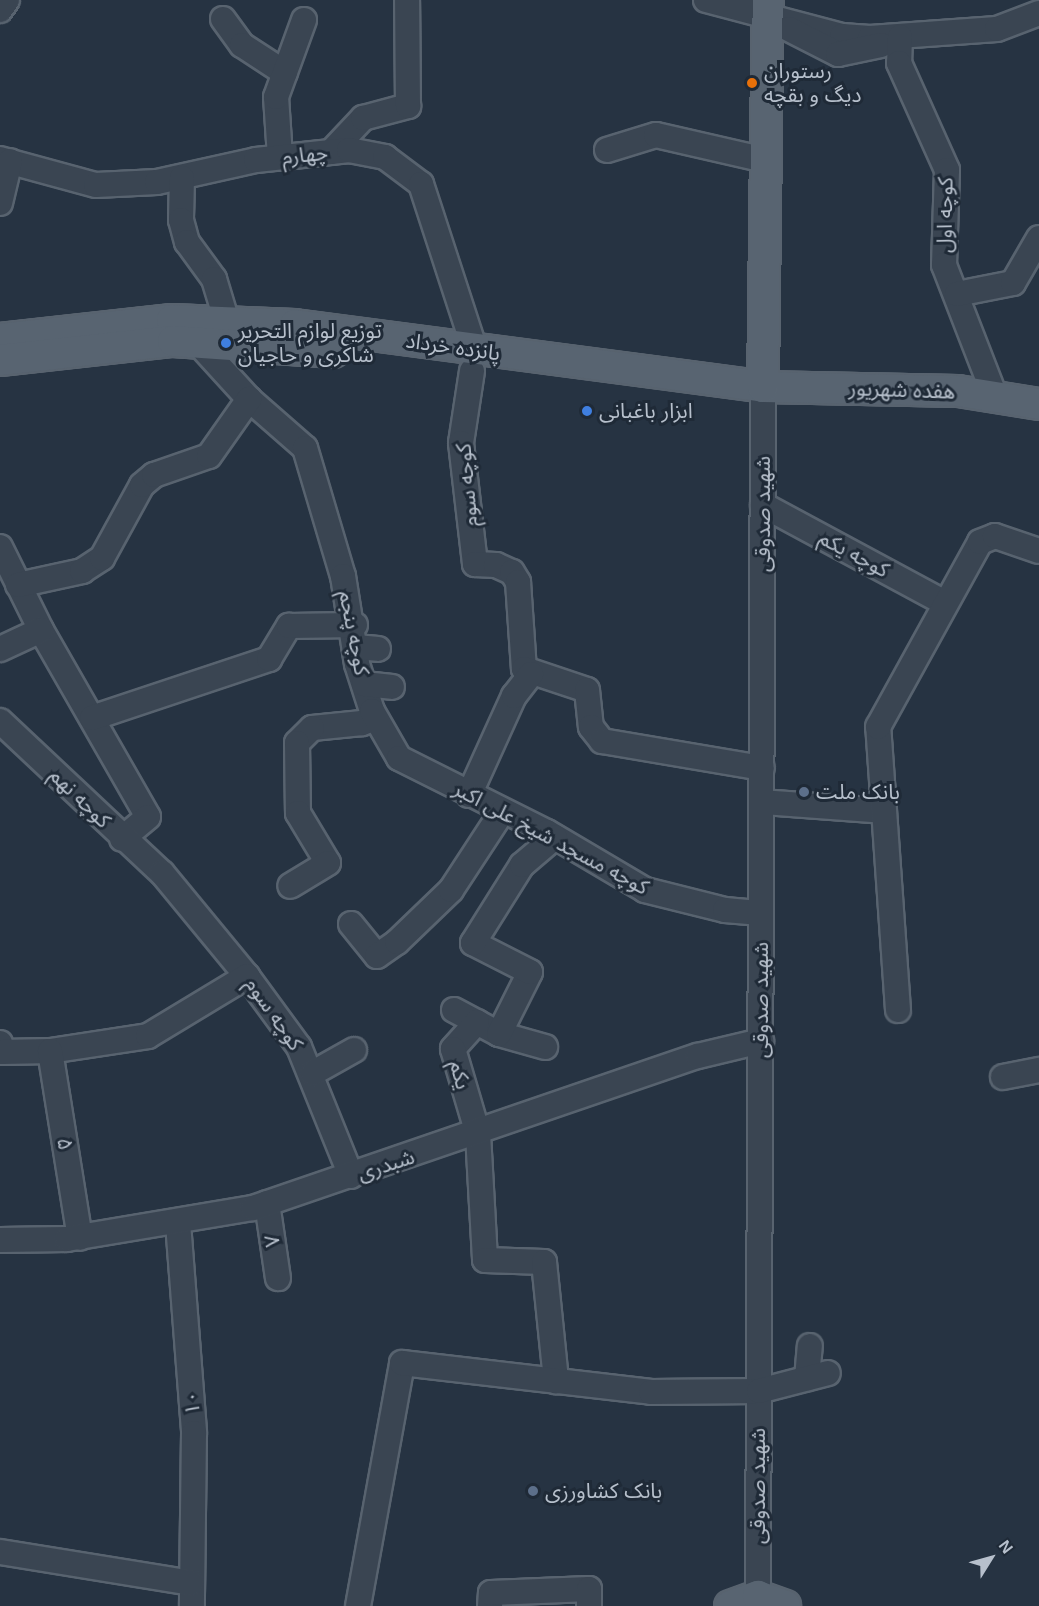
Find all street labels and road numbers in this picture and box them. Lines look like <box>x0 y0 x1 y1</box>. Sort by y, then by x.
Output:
street label: چهارم <box>281 140 329 170</box>
street label: کوچه اول <box>932 177 958 253</box>
street label: پانزده خرداد <box>404 328 502 366</box>
street label: هفده شهریور <box>848 376 956 404</box>
street label: کوچه سوم <box>451 442 483 528</box>
street label: شهید صدوقی <box>750 456 776 572</box>
street label: کوچه یکم <box>815 525 893 583</box>
street label: کوچه پنجم <box>333 589 375 677</box>
street label: کوچه نهم <box>44 763 116 833</box>
street label: کوچه مسجد شیخ علی اکبر <box>449 776 653 900</box>
street label: شهید صدوقی <box>748 942 774 1058</box>
street label: کوچه سوم <box>240 973 308 1055</box>
street label: یکم <box>444 1058 476 1092</box>
street label: ۵ <box>52 1136 78 1152</box>
street label: شبدری <box>354 1144 418 1186</box>
street label: ۸ <box>259 1233 285 1249</box>
street label: ۱۰ <box>179 1390 205 1416</box>
street label: شهید صدوقی <box>745 1428 771 1544</box>

